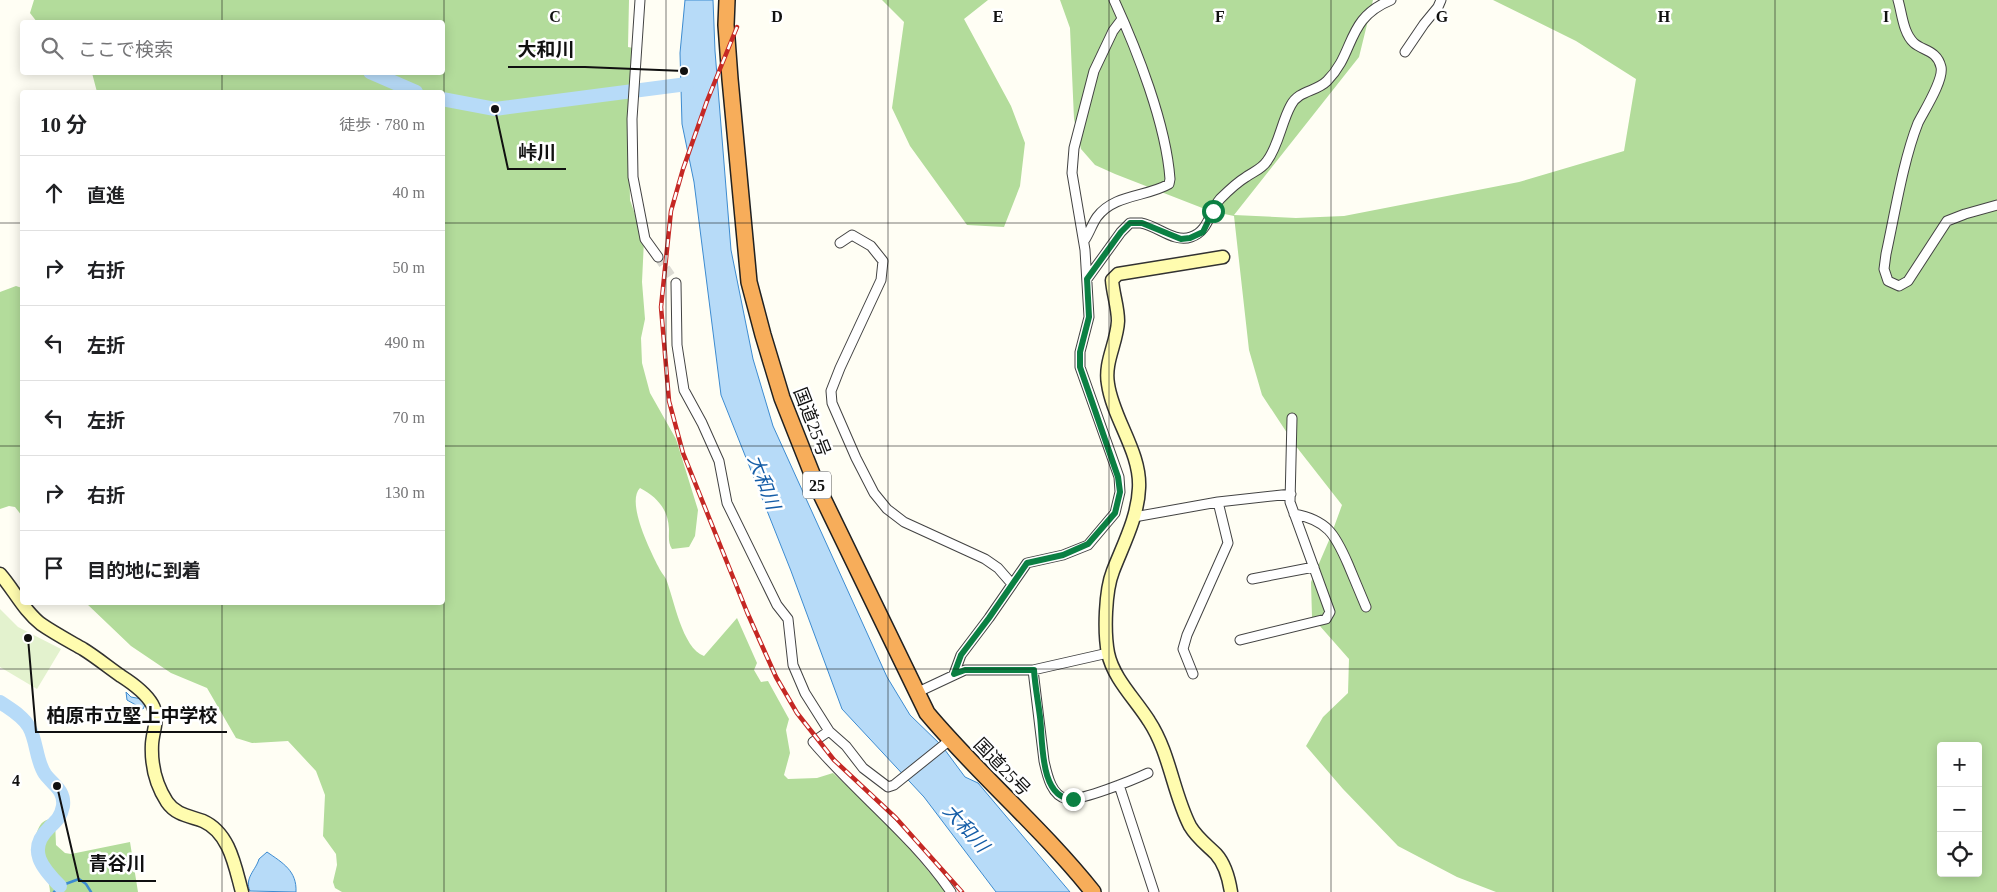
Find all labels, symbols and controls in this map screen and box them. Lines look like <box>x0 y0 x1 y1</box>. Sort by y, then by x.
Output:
text: C <box>549 8 561 25</box>
text: D <box>771 8 783 25</box>
text: E <box>993 8 1003 25</box>
text: F <box>1215 8 1225 25</box>
text: G <box>1436 8 1449 25</box>
text: H <box>1658 8 1671 25</box>
text: I <box>1883 8 1889 25</box>
search box <box>20 20 445 75</box>
callout: 大和川 <box>508 33 585 67</box>
icon: search <box>38 34 66 62</box>
text: ここで検索 <box>78 39 173 60</box>
text: 大和川 <box>517 39 575 60</box>
text: 10 分 <box>40 113 87 137</box>
text: 徒歩 · 780 m <box>339 116 425 133</box>
callout: 峠川 <box>508 135 566 169</box>
text: 峠川 <box>518 142 556 163</box>
icon: ahead <box>40 179 68 207</box>
text: 40 m <box>393 184 425 201</box>
text: 直進 <box>87 185 125 206</box>
route start <box>1202 200 1225 223</box>
icon: right <box>40 254 68 282</box>
text: 50 m <box>393 259 425 276</box>
text: 右折 <box>87 260 125 281</box>
icon: left <box>40 329 68 357</box>
text: 490 m <box>385 334 425 351</box>
text: 左折 <box>87 335 125 356</box>
street label: 国道25号 <box>790 385 834 459</box>
icon: left <box>40 404 68 432</box>
text: 70 m <box>393 409 425 426</box>
text: 左折 <box>87 410 125 431</box>
water label: 大和川 <box>744 452 785 514</box>
road number: 25 <box>803 472 831 498</box>
icon: right <box>40 479 68 507</box>
text: 130 m <box>385 484 425 501</box>
text: 右折 <box>87 485 125 506</box>
icon: arrive <box>40 554 68 582</box>
text: 目的地に到着 <box>87 560 201 581</box>
callout: 柏原市立堅上中学校 <box>36 698 227 732</box>
text: 柏原市立堅上中学校 <box>46 705 218 726</box>
street label: 国道25号 <box>970 734 1034 800</box>
map controls <box>1937 742 1982 877</box>
button: + <box>1937 742 1982 787</box>
text: 4 <box>12 772 20 789</box>
button: − <box>1937 787 1982 832</box>
route end <box>1062 788 1085 811</box>
water label: 大和川 <box>939 800 994 858</box>
button: locate <box>1937 832 1982 877</box>
callout: 青谷川 <box>79 847 156 881</box>
text: 青谷川 <box>88 853 146 874</box>

